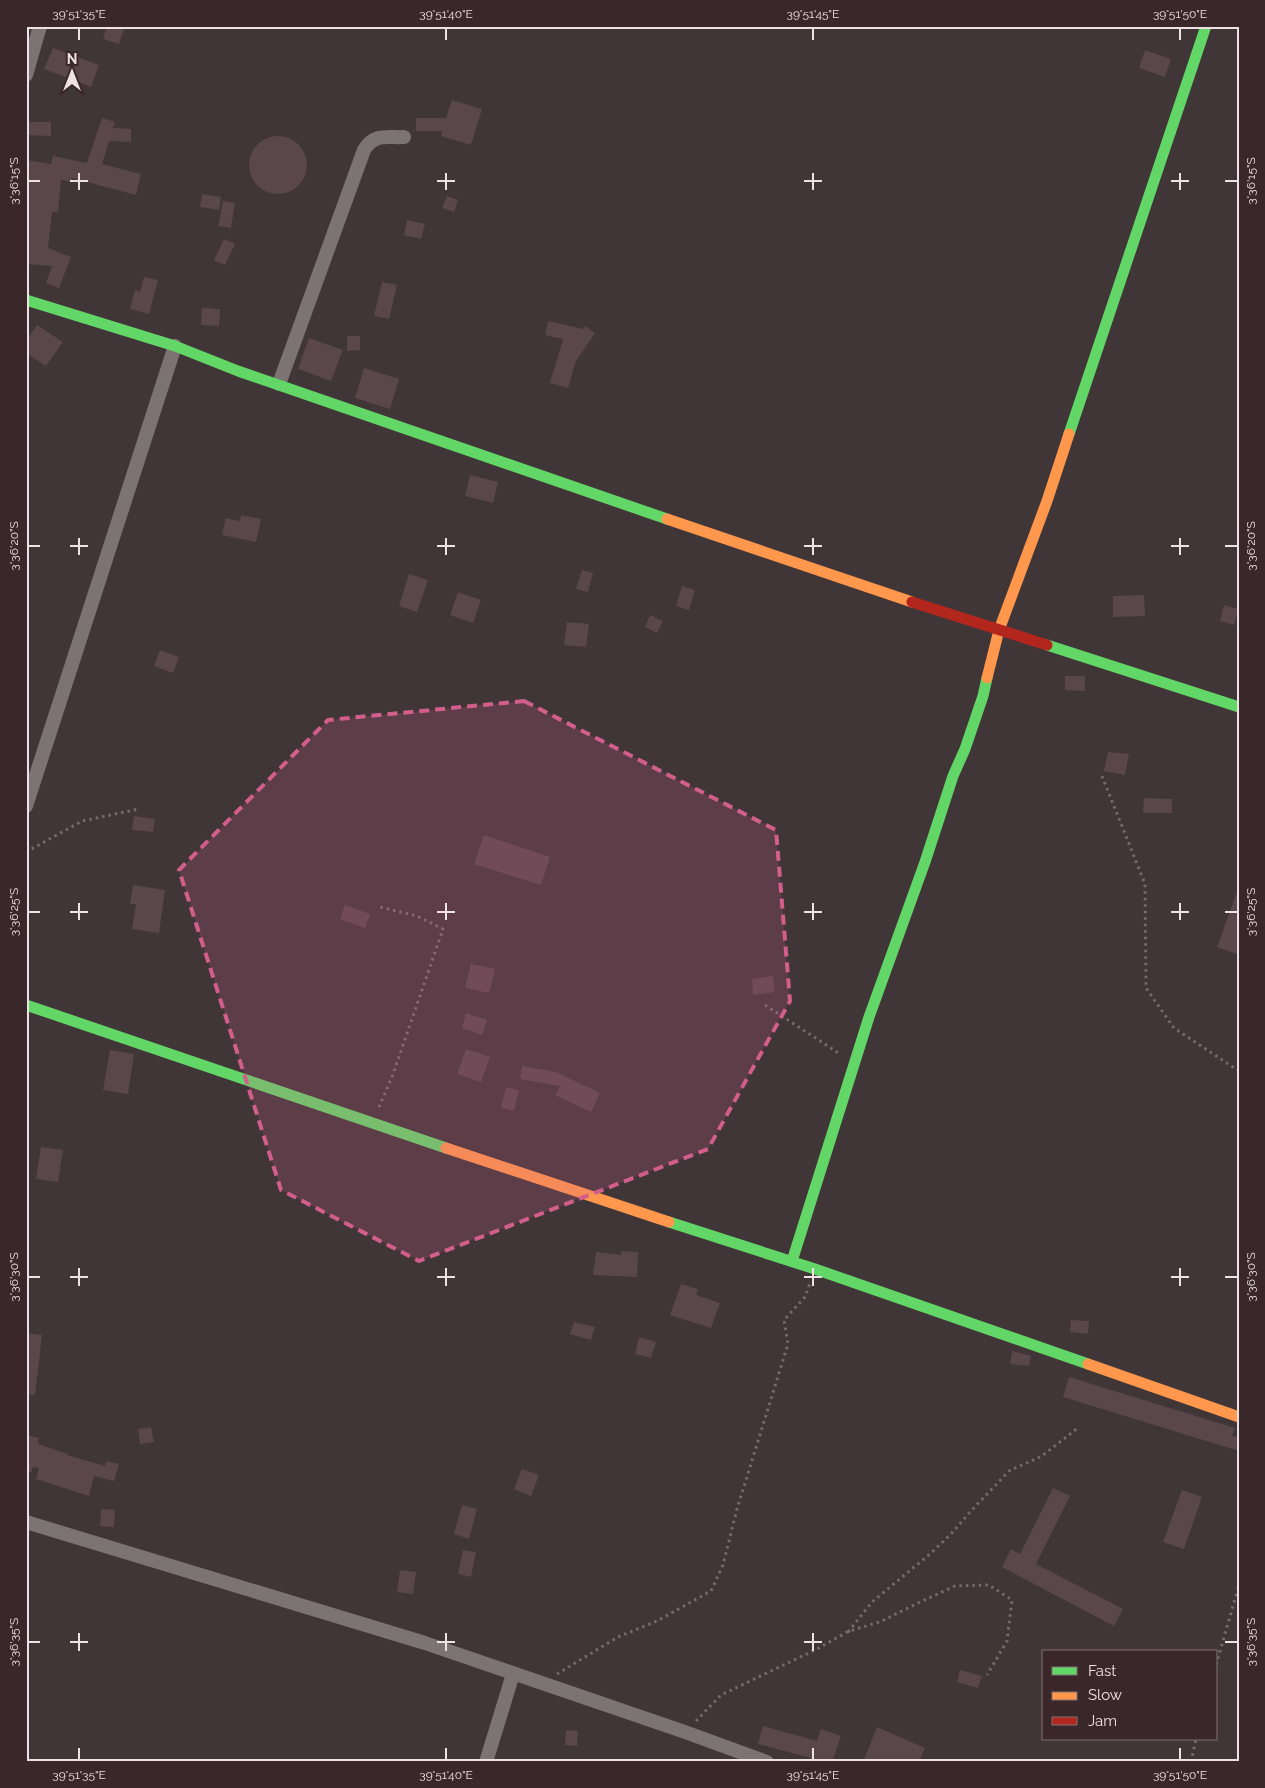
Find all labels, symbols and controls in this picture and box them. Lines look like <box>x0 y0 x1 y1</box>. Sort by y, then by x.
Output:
text: 39°51'35"E <box>52 7 106 21</box>
text: 39°51'40"E <box>419 7 473 21</box>
text: 39°51'45"E <box>787 7 839 21</box>
text: 39°51'50"E <box>1153 7 1207 21</box>
north arrow <box>48 48 98 98</box>
text: N <box>67 51 77 67</box>
text: 3°36'15"S <box>7 157 21 205</box>
text: 3°36'15"S <box>1244 157 1258 205</box>
text: 3°36'20"S <box>7 521 21 571</box>
text: 3°36'20"S <box>1244 521 1258 571</box>
text: 3°36'25"S <box>7 888 21 936</box>
text: 3°36'25"S <box>1244 888 1258 936</box>
text: 3°36'30"S <box>7 1252 21 1302</box>
text: 3°36'30"S <box>1244 1252 1258 1302</box>
text: 3°36'35"S <box>7 1618 21 1666</box>
text: 3°36'35"S <box>1244 1618 1258 1666</box>
legend <box>1042 1650 1218 1740</box>
text: Fast <box>1088 1662 1116 1680</box>
text: Slow <box>1088 1686 1122 1704</box>
text: Jam <box>1088 1712 1117 1730</box>
text: 39°51'35"E <box>52 1768 106 1782</box>
text: 39°51'40"E <box>419 1768 473 1782</box>
text: 39°51'45"E <box>787 1768 839 1782</box>
text: 39°51'50"E <box>1153 1768 1207 1782</box>

